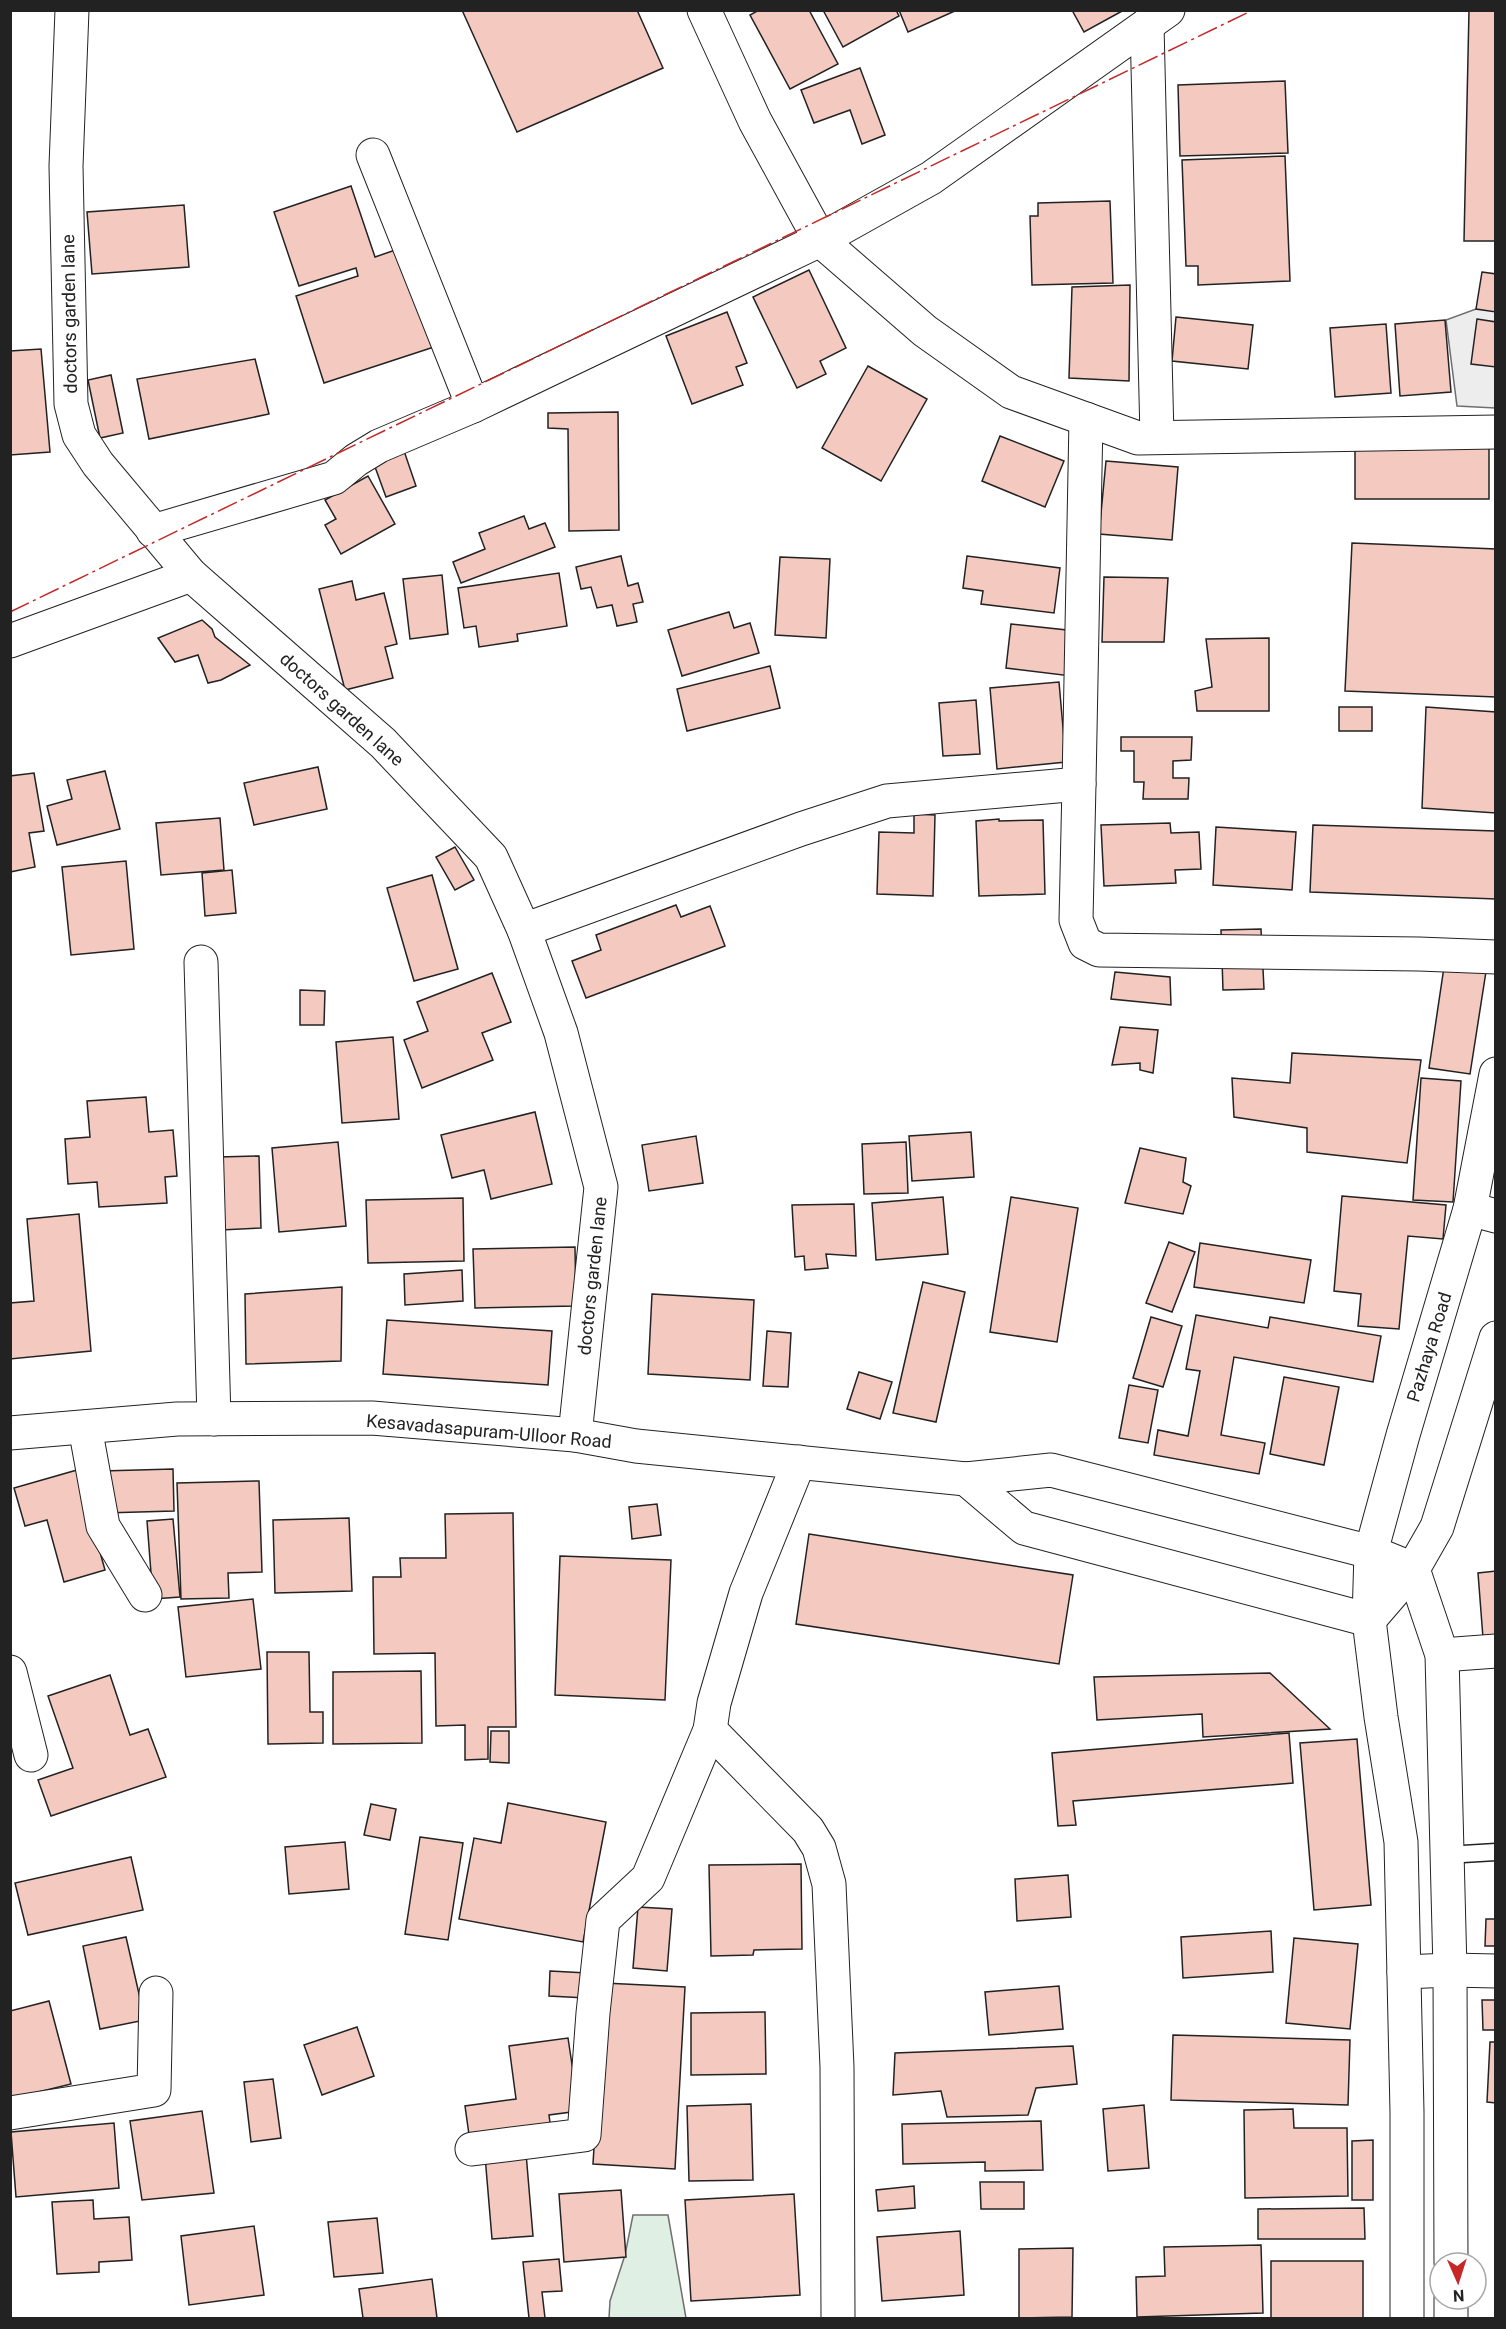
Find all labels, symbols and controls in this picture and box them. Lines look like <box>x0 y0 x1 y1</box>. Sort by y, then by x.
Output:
street label: doctors garden lane <box>57 234 81 394</box>
street label: doctors garden lane <box>276 648 408 770</box>
street label: doctors garden lane <box>573 1196 611 1356</box>
street label: Pazhaya Road <box>1402 1290 1456 1404</box>
street label: Kesavadasapuram-Ulloor Road <box>365 1410 613 1452</box>
north arrow <box>1428 2251 1488 2311</box>
text: N <box>1453 2286 1465 2305</box>

